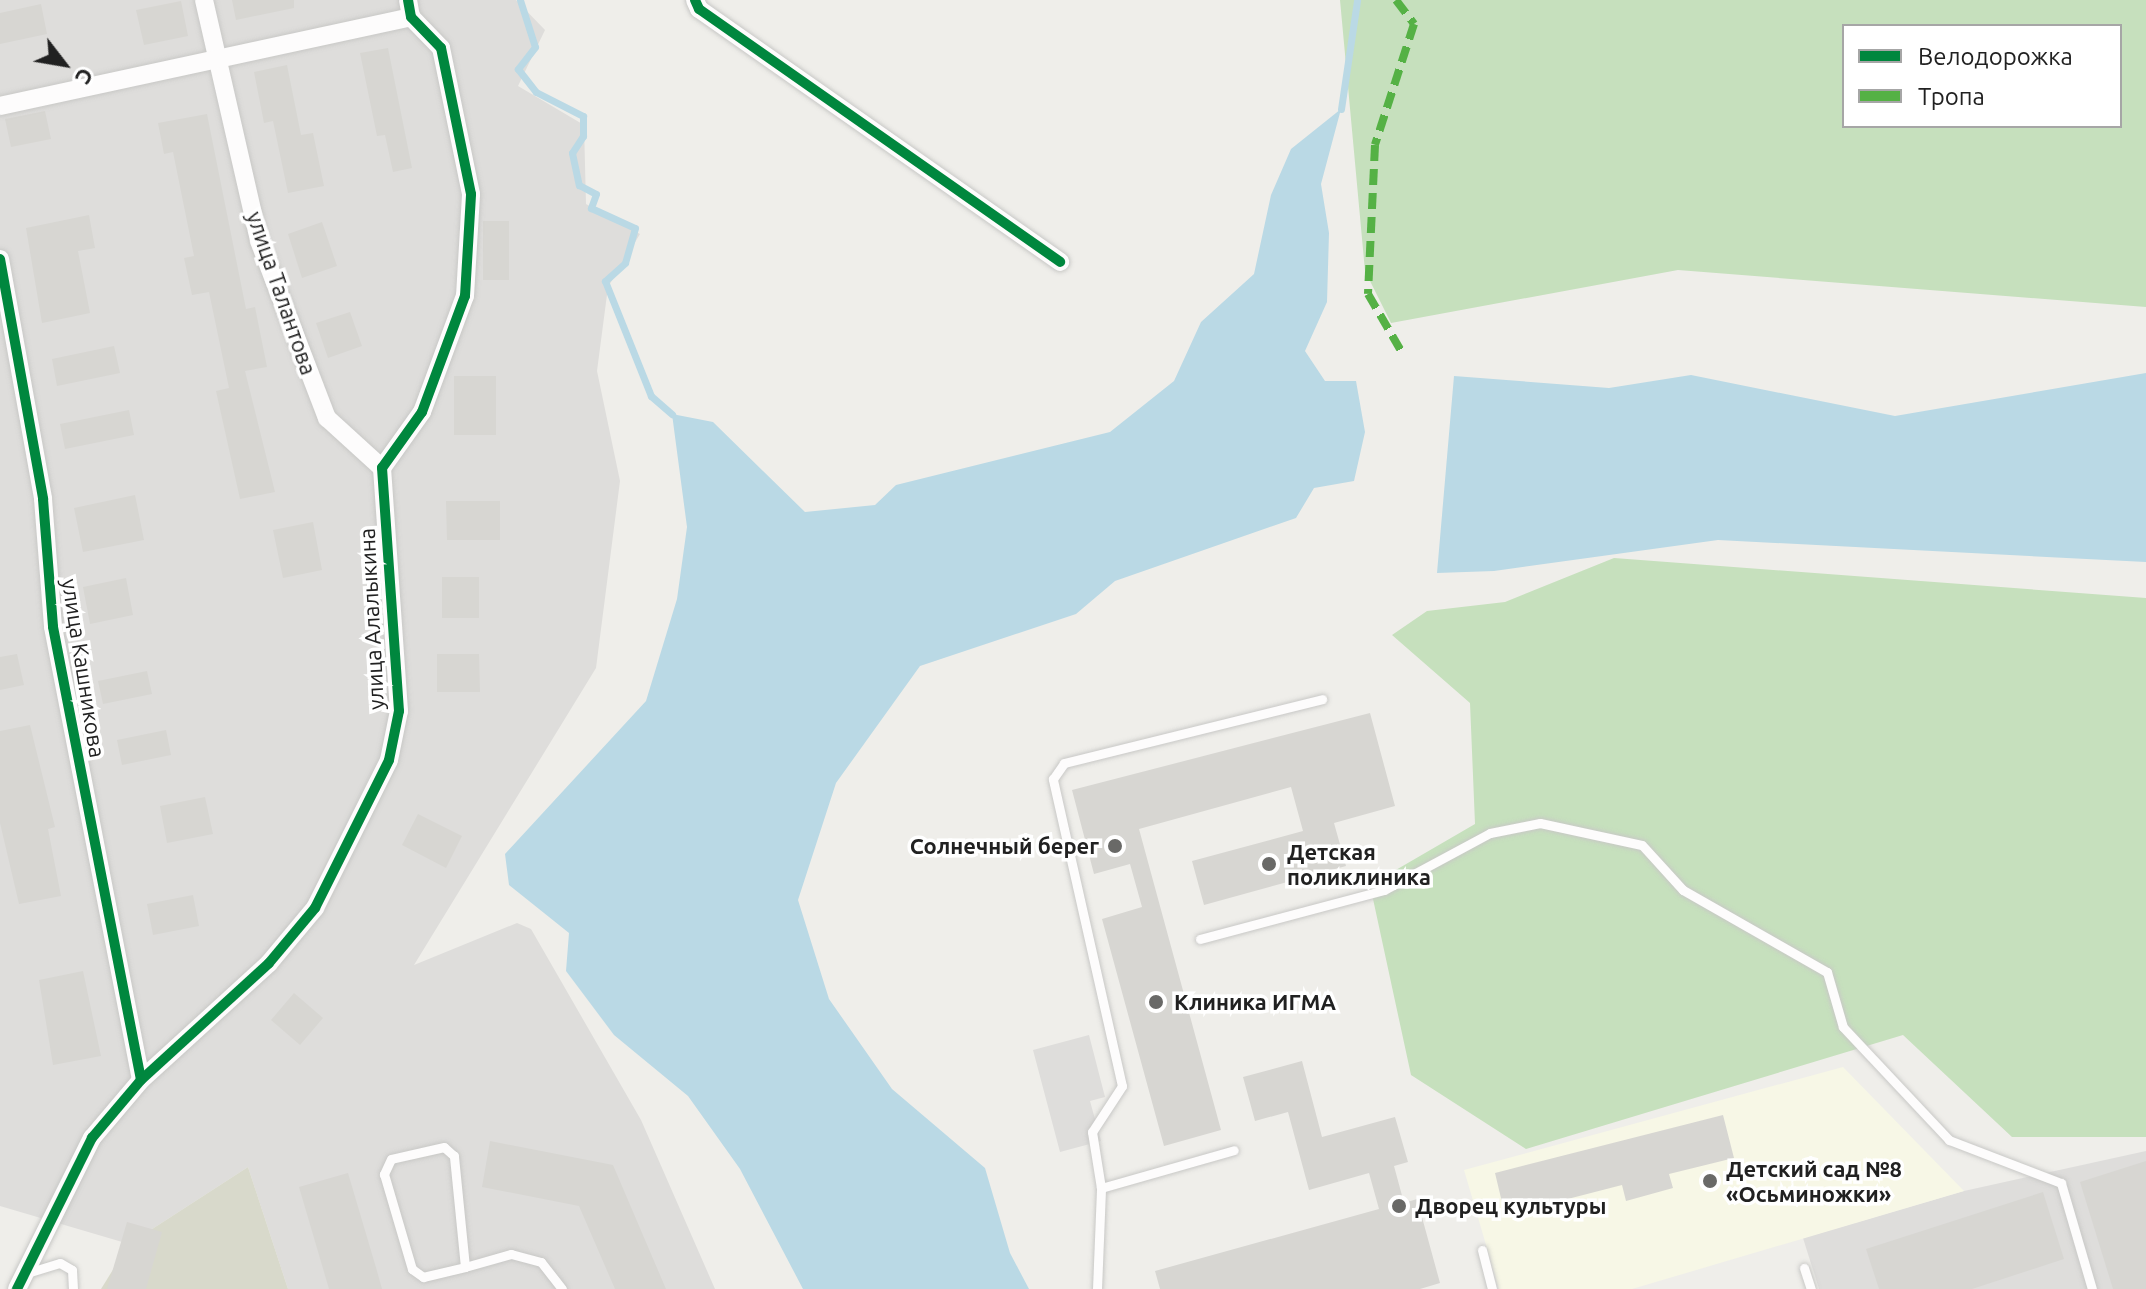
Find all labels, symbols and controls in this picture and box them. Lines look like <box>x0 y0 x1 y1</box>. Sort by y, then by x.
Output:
north arrow <box>24 24 104 104</box>
legend <box>1842 24 2122 128</box>
text: Велодорожка <box>1918 43 2073 70</box>
text: С <box>71 64 99 89</box>
text: Тропа <box>1918 83 1985 110</box>
street label: улица Талантова <box>242 208 322 378</box>
street label: улица Алалыкина <box>353 527 389 711</box>
street label: улица Кашникова <box>57 577 111 759</box>
place label: Солнечный берег <box>910 833 1099 859</box>
marker: Солнечный берег <box>1106 837 1124 855</box>
place label: Детская поликлиника <box>1287 838 1431 890</box>
marker: Детская поликлиника <box>1258 853 1280 875</box>
place label: Клиника ИГМА <box>1174 989 1336 1015</box>
marker: Клиника ИГМА <box>1145 991 1167 1013</box>
place label: Детский сад №8 «Осьминожки» <box>1726 1155 1902 1206</box>
marker: Детский сад №8 «Осьминожки» <box>1701 1172 1719 1190</box>
place label: Дворец культуры <box>1415 1193 1606 1219</box>
marker: Дворец культуры <box>1390 1197 1408 1215</box>

